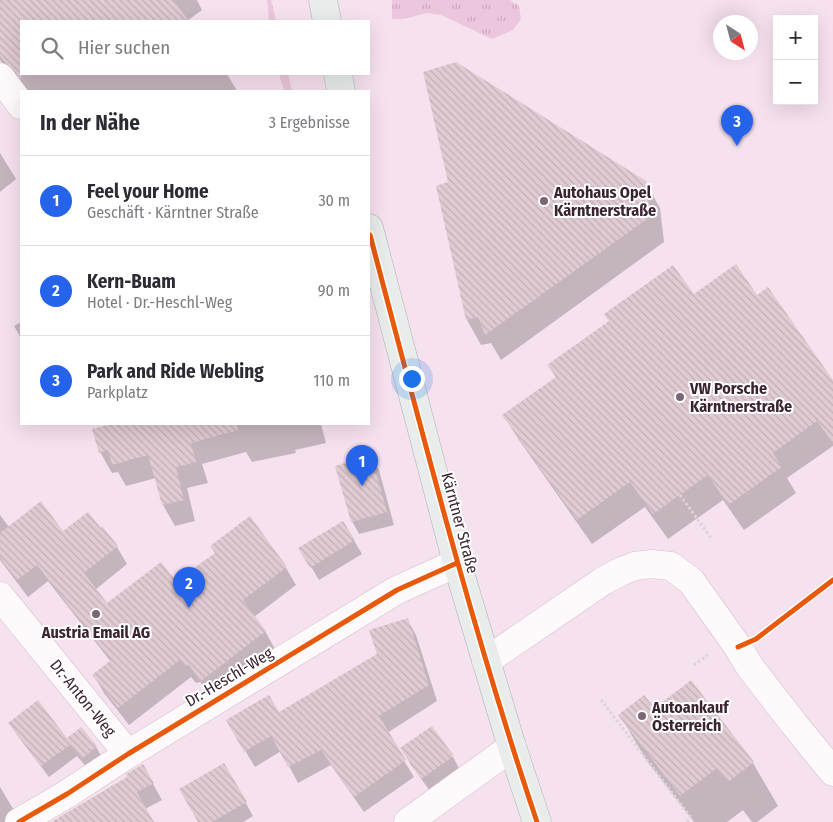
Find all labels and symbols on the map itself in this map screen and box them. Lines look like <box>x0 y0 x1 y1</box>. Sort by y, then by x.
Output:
north arrow <box>713 15 758 60</box>
pin: 3 <box>721 105 753 146</box>
place label: Autohaus Opel Kärntnerstraße <box>553 183 656 220</box>
marker: Autohaus Opel Kärntnerstraße <box>538 195 550 207</box>
your location <box>399 366 425 392</box>
place label: VW Porsche Kärntnerstraße <box>689 379 792 416</box>
marker: VW Porsche Kärntnerstraße <box>674 391 686 403</box>
pin: 1 <box>346 445 378 486</box>
street label: Kärntner Straße <box>437 470 483 576</box>
pin: 2 <box>173 567 205 608</box>
marker: Austria Email AG <box>90 608 102 620</box>
place label: Austria Email AG <box>41 623 150 642</box>
street label: Dr.-Heschl-Weg <box>182 643 277 711</box>
street label: Dr.-Anton-Weg <box>46 656 120 741</box>
place label: Autoankauf Österreich <box>651 698 730 735</box>
marker: Autoankauf Österreich <box>636 710 648 722</box>

